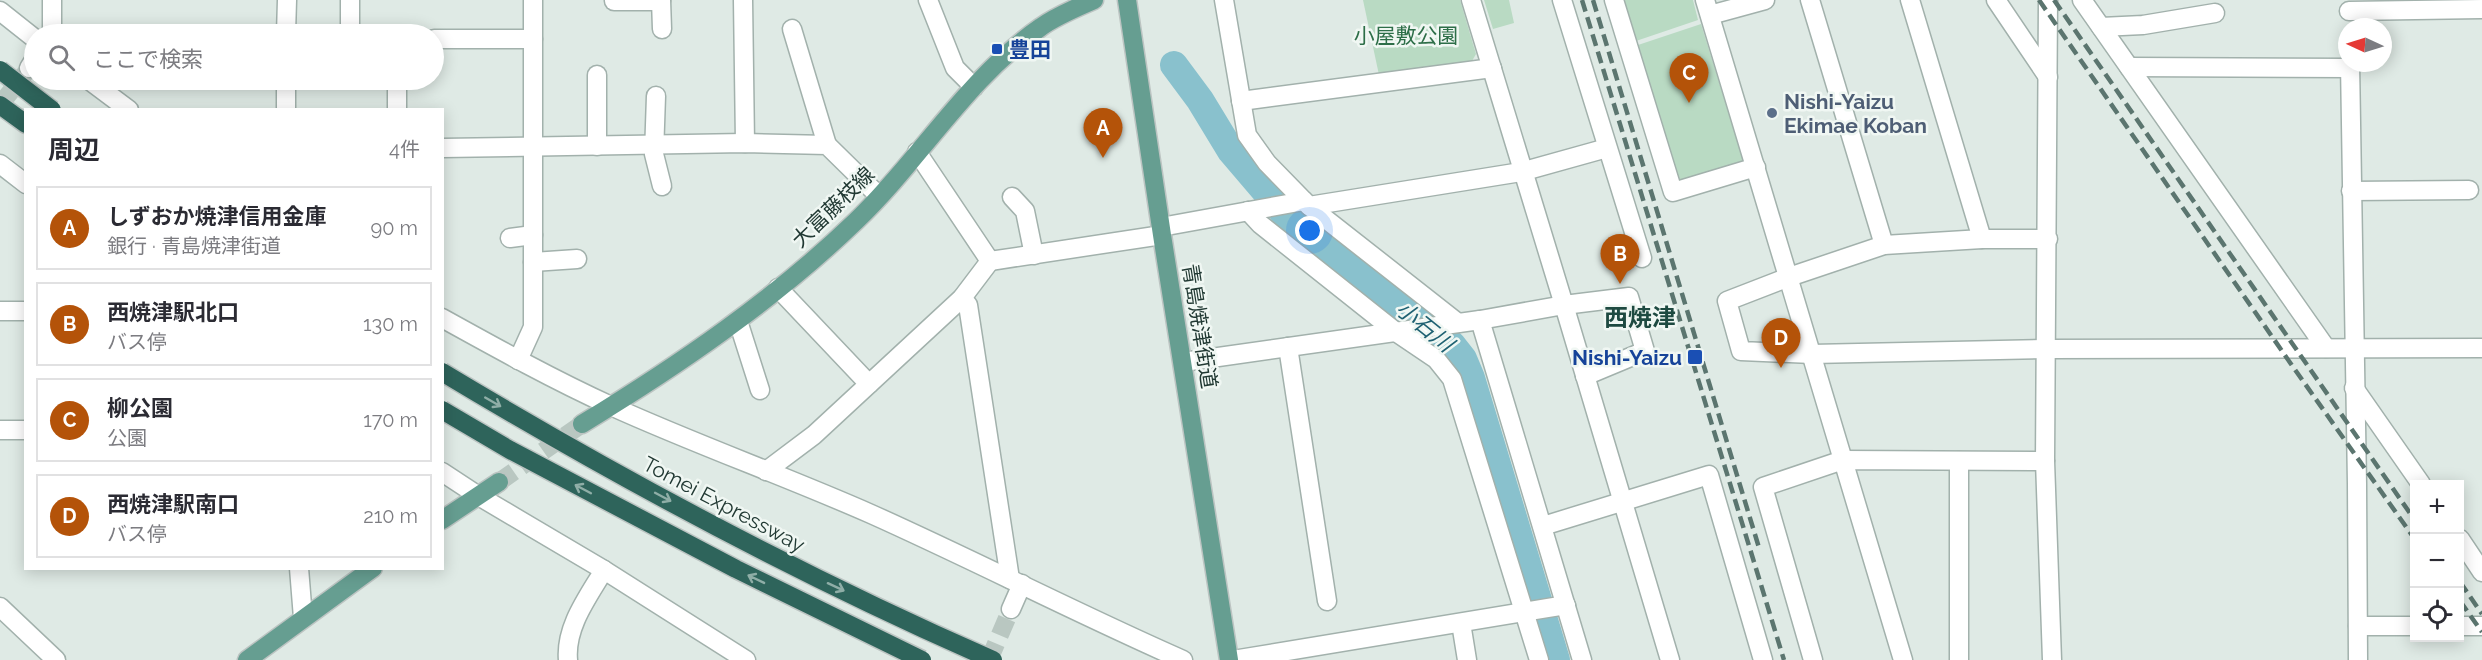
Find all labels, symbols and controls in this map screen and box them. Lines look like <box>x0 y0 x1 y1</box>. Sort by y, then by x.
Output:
north arrow <box>2338 18 2392 72</box>
park label: 小屋敷公園 <box>1354 23 1459 48</box>
search box <box>24 24 444 90</box>
place label: 豊田 <box>1009 37 1051 62</box>
icon: search <box>45 41 78 74</box>
marker: 豊田 <box>990 42 1004 56</box>
text: ここで検索 <box>93 46 203 72</box>
pin: C <box>1670 54 1708 103</box>
place label: Nishi-Yaizu Ekimae Koban <box>1784 89 1927 138</box>
marker: Nishi-Yaizu Ekimae Koban <box>1765 106 1779 120</box>
pin: A <box>1084 108 1122 158</box>
text: 周辺 <box>48 135 100 165</box>
text: 4件 <box>389 137 420 161</box>
street label: 大富藤枝線 <box>787 162 879 252</box>
text: しずおか焼津信用金庫 <box>107 203 327 229</box>
text: A <box>63 216 76 240</box>
text: 90 m <box>371 216 418 240</box>
your location <box>1295 216 1324 245</box>
text: 銀行 · 青島焼津街道 <box>107 234 281 258</box>
pin: B <box>1600 234 1640 284</box>
street label: 青島焼津街道 <box>1178 262 1222 390</box>
water label: 小石川 <box>1391 295 1460 358</box>
text: 西焼津駅北口 <box>107 299 239 325</box>
district label: 西焼津 <box>1604 303 1676 332</box>
text: B <box>63 312 76 336</box>
text: 130 m <box>363 312 418 336</box>
pin: D <box>1762 318 1800 368</box>
text: バス停 <box>107 330 167 354</box>
place label: Nishi-Yaizu <box>1572 345 1682 370</box>
marker: Nishi-Yaizu <box>1686 348 1704 366</box>
text: 柳公園 <box>107 395 173 421</box>
one-way arrow <box>484 396 501 408</box>
text: C <box>63 408 76 432</box>
text: 170 m <box>363 408 418 432</box>
text: 公園 <box>107 426 147 450</box>
street label: Tomei Expressway <box>639 451 809 557</box>
map controls <box>2410 480 2464 642</box>
button: + <box>2410 480 2464 534</box>
one-way arrow <box>575 483 593 494</box>
text: 西焼津駅南口 <box>107 491 239 517</box>
one-way arrow <box>654 491 671 503</box>
text: D <box>62 504 77 528</box>
text: 210 m <box>363 504 418 528</box>
text: バス停 <box>107 522 167 546</box>
button: − <box>2410 534 2464 588</box>
one-way arrow <box>748 573 766 585</box>
one-way arrow <box>827 582 845 594</box>
button: locate <box>2410 588 2464 642</box>

